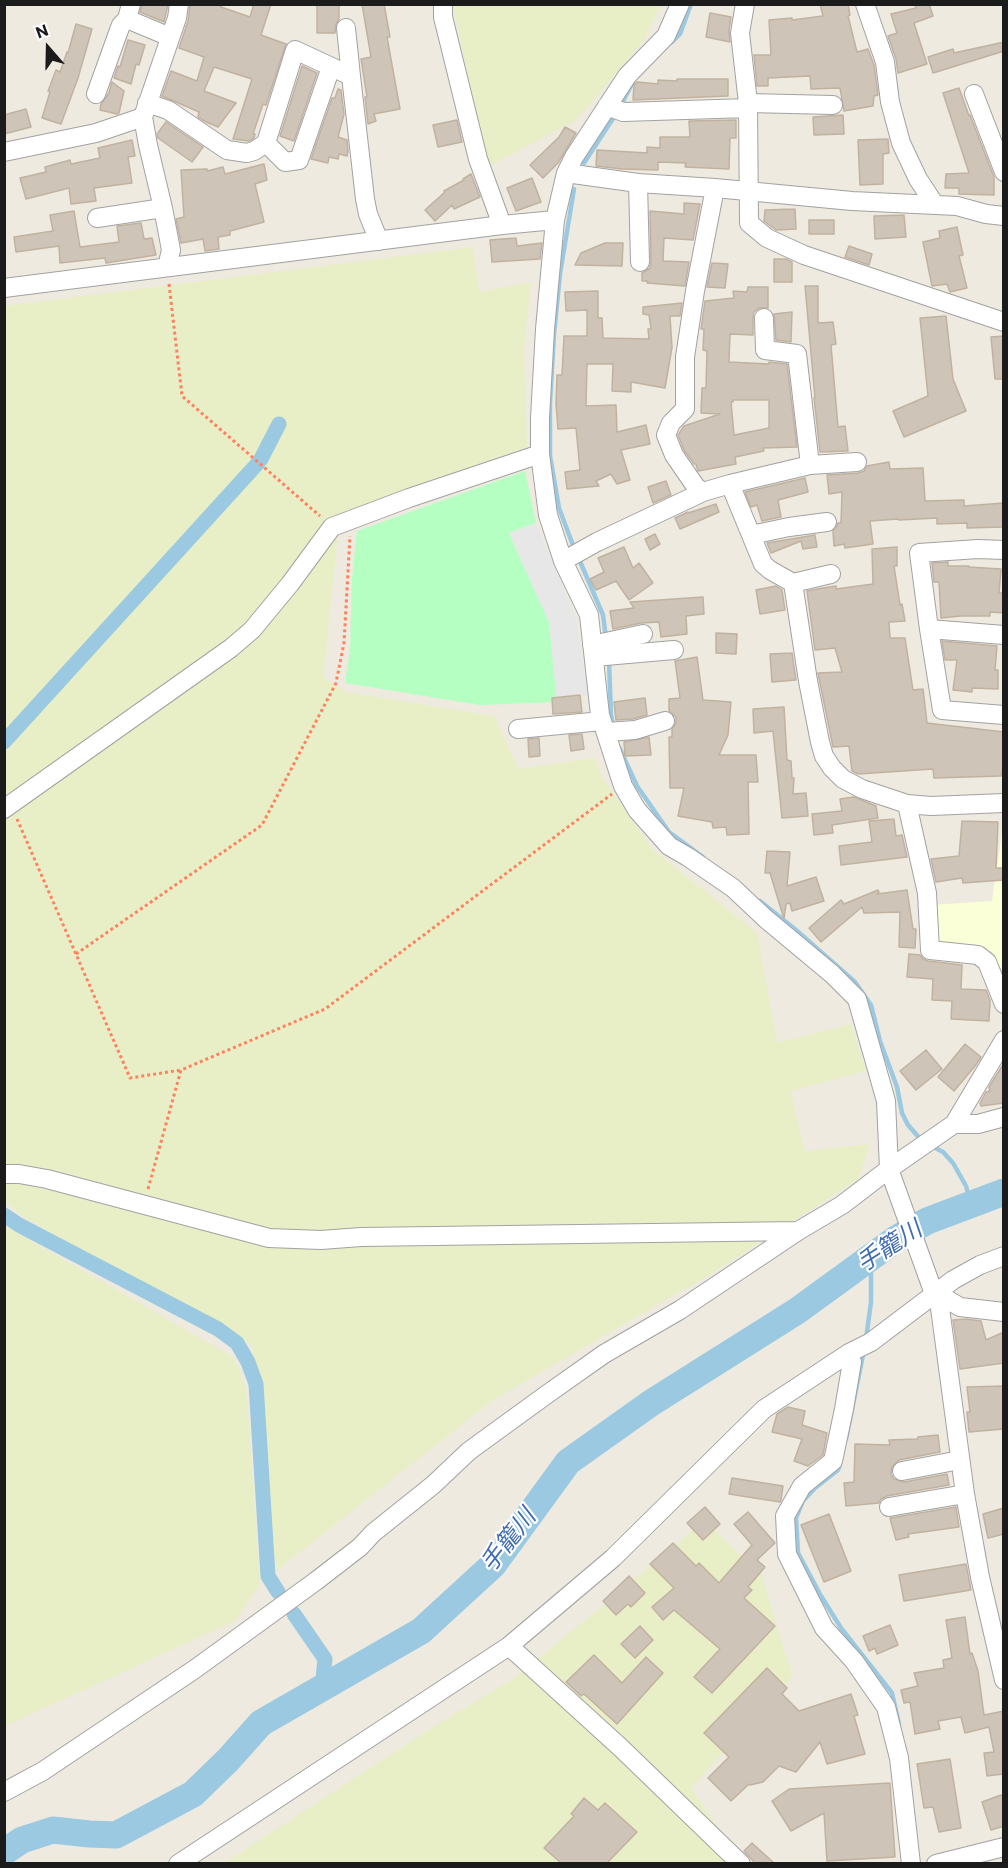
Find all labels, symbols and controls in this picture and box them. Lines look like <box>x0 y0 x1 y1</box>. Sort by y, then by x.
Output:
north arrow <box>18 18 78 78</box>
text: N <box>33 20 51 42</box>
water label: 手籠川 <box>851 1214 927 1278</box>
water label: 手籠川 <box>474 1503 542 1577</box>

